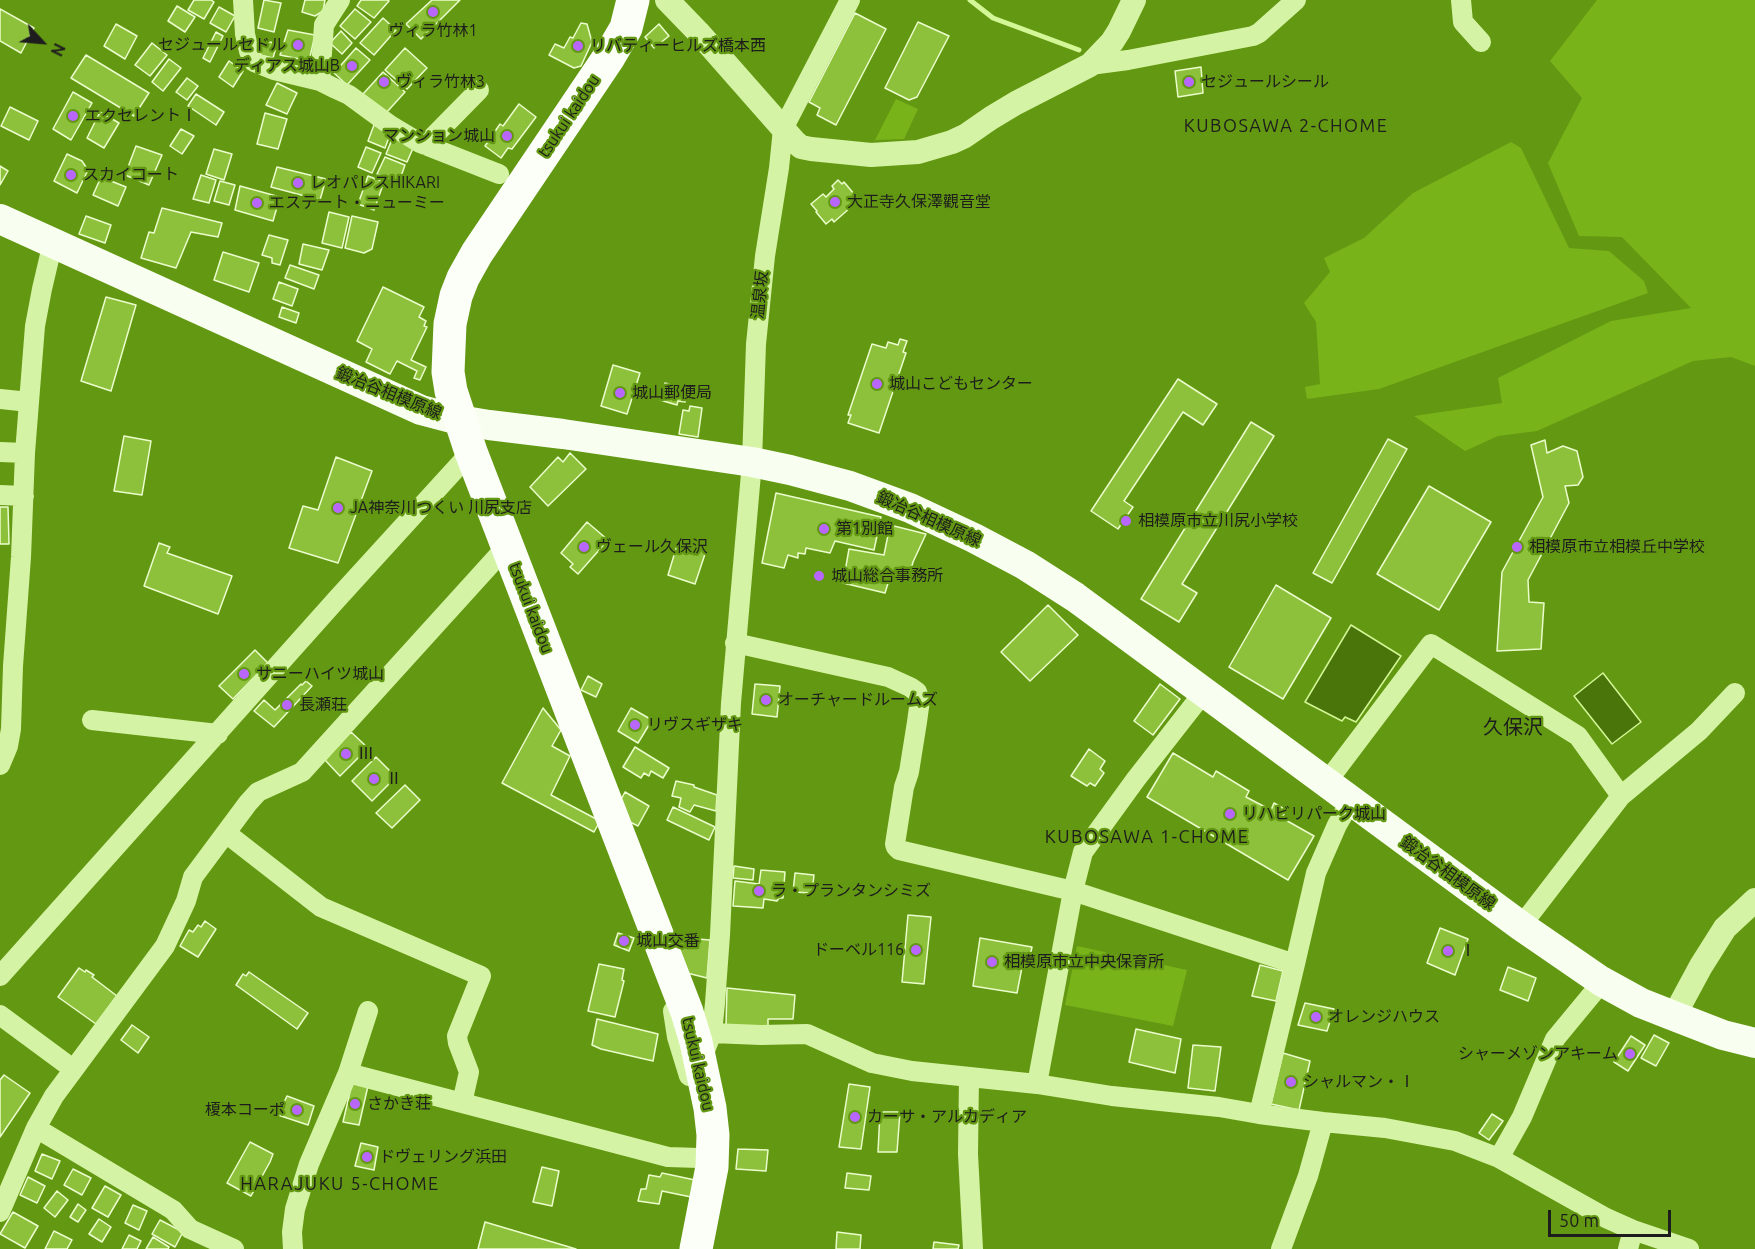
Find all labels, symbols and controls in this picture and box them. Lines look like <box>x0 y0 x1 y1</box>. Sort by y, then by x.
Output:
marker: ヴィラ竹林1 <box>426 5 440 19</box>
north arrow <box>12 12 72 72</box>
place label: ヴィラ竹林1 <box>388 21 478 41</box>
place label: セジュールセドル <box>158 35 286 55</box>
place label: リバティーヒルズ橋本西 <box>590 36 766 56</box>
marker: セジュールセドル <box>291 38 305 52</box>
marker: リバティーヒルズ橋本西 <box>571 39 585 53</box>
text: N <box>47 41 69 59</box>
place label: ディアス城山B <box>234 56 340 76</box>
marker: ディアス城山B <box>345 59 359 73</box>
street label: tsukui kaidou <box>534 71 604 161</box>
place label: ヴィラ竹林3 <box>396 72 485 92</box>
place label: セジュールシール <box>1201 72 1329 92</box>
marker: ヴィラ竹林3 <box>377 75 391 89</box>
marker: セジュールシール <box>1182 75 1196 89</box>
place label: エクセレントⅠ <box>85 106 197 126</box>
marker: エクセレントⅠ <box>66 109 80 123</box>
district label: KUBOSAWA 2-CHOME <box>1184 115 1388 137</box>
place label: マンション城山 <box>383 126 495 146</box>
marker: マンション城山 <box>500 129 514 143</box>
place label: スカイコート <box>83 165 179 185</box>
marker: スカイコート <box>64 168 78 182</box>
place label: レオパレスHIKARI <box>310 173 440 193</box>
marker: レオパレスHIKARI <box>291 176 305 190</box>
place label: 大正寺久保澤觀音堂 <box>847 192 991 212</box>
place label: エステート・ニューミー <box>269 193 445 213</box>
marker: 大正寺久保澤觀音堂 <box>828 195 842 209</box>
marker: エステート・ニューミー <box>250 196 264 210</box>
street label: 温泉坂 <box>748 270 772 320</box>
street label: 鍛冶谷相模原線 <box>333 363 445 423</box>
place label: 城山こどもセンター <box>889 374 1033 394</box>
marker: 城山こどもセンター <box>870 377 884 391</box>
place label: 城山郵便局 <box>632 383 712 403</box>
marker: 城山郵便局 <box>613 386 627 400</box>
street label: 鍛冶谷相模原線 <box>874 487 984 551</box>
place label: JA神奈川つくい 川尻支店 <box>350 498 532 518</box>
marker: JA神奈川つくい 川尻支店 <box>331 501 345 515</box>
place label: 相模原市立川尻小学校 <box>1138 511 1298 531</box>
marker: 相模原市立川尻小学校 <box>1119 514 1133 528</box>
place label: 第1別館 <box>836 519 893 539</box>
marker: 第1別館 <box>817 522 831 536</box>
place label: ヴェール久保沢 <box>596 537 708 557</box>
place label: 相模原市立相模丘中学校 <box>1529 537 1705 557</box>
marker: ヴェール久保沢 <box>577 540 591 554</box>
marker: 相模原市立相模丘中学校 <box>1510 540 1524 554</box>
street label: tsukui kaidou <box>505 560 557 656</box>
place label: 城山総合事務所 <box>831 566 943 586</box>
marker: 城山総合事務所 <box>812 569 826 583</box>
place label: サニーハイツ城山 <box>256 664 384 684</box>
marker: サニーハイツ城山 <box>237 667 251 681</box>
place label: オーチャードルームズ <box>778 690 938 710</box>
marker: オーチャードルームズ <box>759 693 773 707</box>
place label: 長瀬荘 <box>299 695 347 715</box>
marker: 長瀬荘 <box>280 698 294 712</box>
place label: リヴスギザキ <box>647 715 743 735</box>
district label: 久保沢 <box>1483 715 1543 739</box>
marker: リヴスギザキ <box>628 718 642 732</box>
place label: Ⅲ <box>358 744 374 764</box>
marker: Ⅲ <box>339 747 353 761</box>
place label: Ⅱ <box>386 769 402 789</box>
marker: Ⅱ <box>367 772 381 786</box>
place label: リハビリパーク城山 <box>1242 804 1386 824</box>
marker: リハビリパーク城山 <box>1223 807 1237 821</box>
district label: KUBOSAWA 1-CHOME <box>1045 826 1249 848</box>
street label: 鍛冶谷相模原線 <box>1397 832 1499 914</box>
place label: ラ・プランタンシミズ <box>771 881 931 901</box>
marker: ラ・プランタンシミズ <box>752 884 766 898</box>
place label: 城山交番 <box>636 931 700 951</box>
marker: 城山交番 <box>617 934 631 948</box>
place label: ドーベル116 <box>813 940 904 960</box>
place label: Ⅰ <box>1460 941 1476 961</box>
marker: ドーベル116 <box>909 943 923 957</box>
marker: Ⅰ <box>1441 944 1455 958</box>
place label: 相模原市立中央保育所 <box>1004 952 1164 972</box>
marker: 相模原市立中央保育所 <box>985 955 999 969</box>
place label: オレンジハウス <box>1328 1007 1440 1027</box>
marker: オレンジハウス <box>1309 1010 1323 1024</box>
street label: tsukui kaidou <box>678 1015 718 1113</box>
place label: シャーメゾンアキーム <box>1458 1044 1618 1064</box>
marker: シャーメゾンアキーム <box>1623 1047 1637 1061</box>
place label: シャルマン・Ⅰ <box>1303 1072 1415 1092</box>
marker: シャルマン・Ⅰ <box>1284 1075 1298 1089</box>
place label: さかき荘 <box>367 1094 431 1114</box>
marker: さかき荘 <box>348 1097 362 1111</box>
place label: 榎本コーポ <box>205 1100 285 1120</box>
marker: 榎本コーポ <box>290 1103 304 1117</box>
place label: カーサ・アルカディア <box>867 1107 1027 1127</box>
marker: カーサ・アルカディア <box>848 1110 862 1124</box>
place label: ドヴェリング浜田 <box>379 1147 507 1167</box>
marker: ドヴェリング浜田 <box>360 1150 374 1164</box>
district label: HARAJUKU 5-CHOME <box>240 1173 440 1195</box>
scale bar <box>1551 1198 1674 1236</box>
text: 50 m <box>1559 1210 1599 1230</box>

